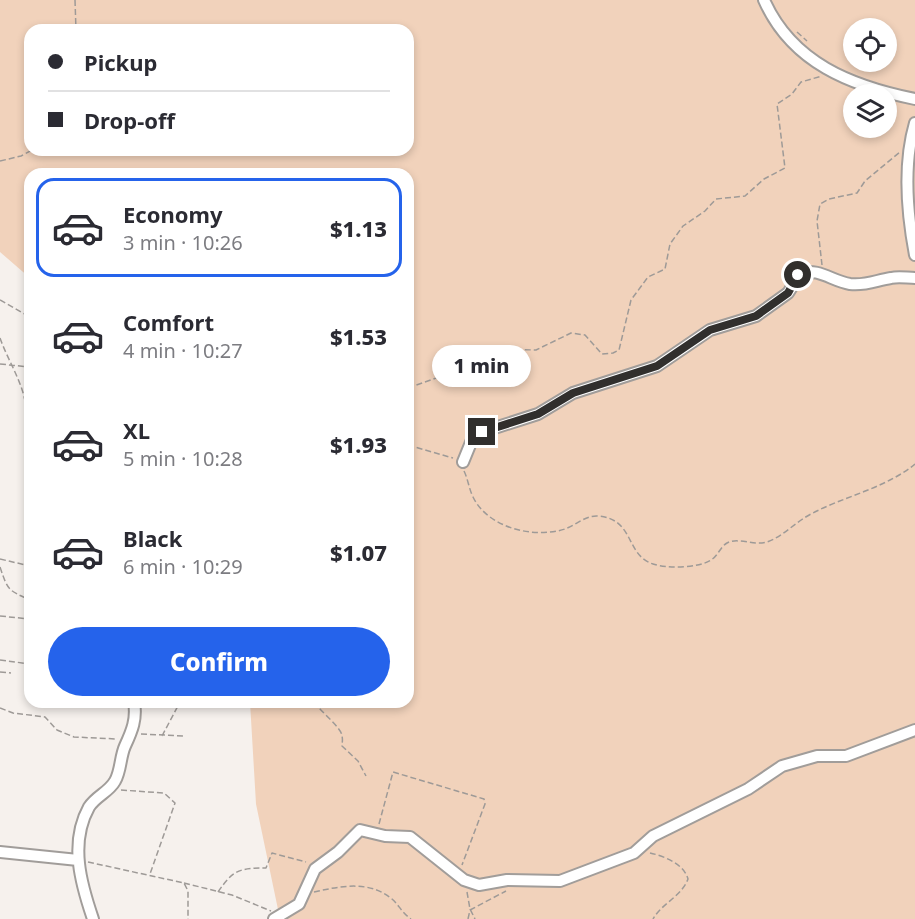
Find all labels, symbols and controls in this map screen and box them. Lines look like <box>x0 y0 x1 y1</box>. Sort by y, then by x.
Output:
map controls <box>843 18 897 138</box>
button: locate <box>843 18 897 72</box>
text: Pickup <box>84 47 157 77</box>
button: layers <box>843 84 897 138</box>
text: Drop-off <box>84 105 175 135</box>
text: Economy <box>123 199 222 229</box>
icon: car <box>51 201 105 255</box>
text: $1.13 <box>330 213 387 243</box>
text: 3 min · 10:26 <box>123 229 243 256</box>
route start <box>784 261 811 288</box>
text: Comfort <box>123 307 214 337</box>
icon: car <box>51 309 105 363</box>
text: $1.53 <box>330 321 387 351</box>
text: 4 min · 10:27 <box>123 337 243 364</box>
callout: 1 min <box>432 345 532 387</box>
text: 1 min <box>454 352 509 379</box>
text: XL <box>123 415 150 445</box>
icon: car <box>51 417 105 471</box>
route end <box>468 418 495 445</box>
text: $1.93 <box>330 429 387 459</box>
text: 5 min · 10:28 <box>123 445 243 472</box>
text: Black <box>123 523 182 553</box>
icon: car <box>51 525 105 579</box>
text: $1.07 <box>330 537 387 567</box>
text: 6 min · 10:29 <box>123 553 243 580</box>
button: Confirm <box>48 627 390 696</box>

